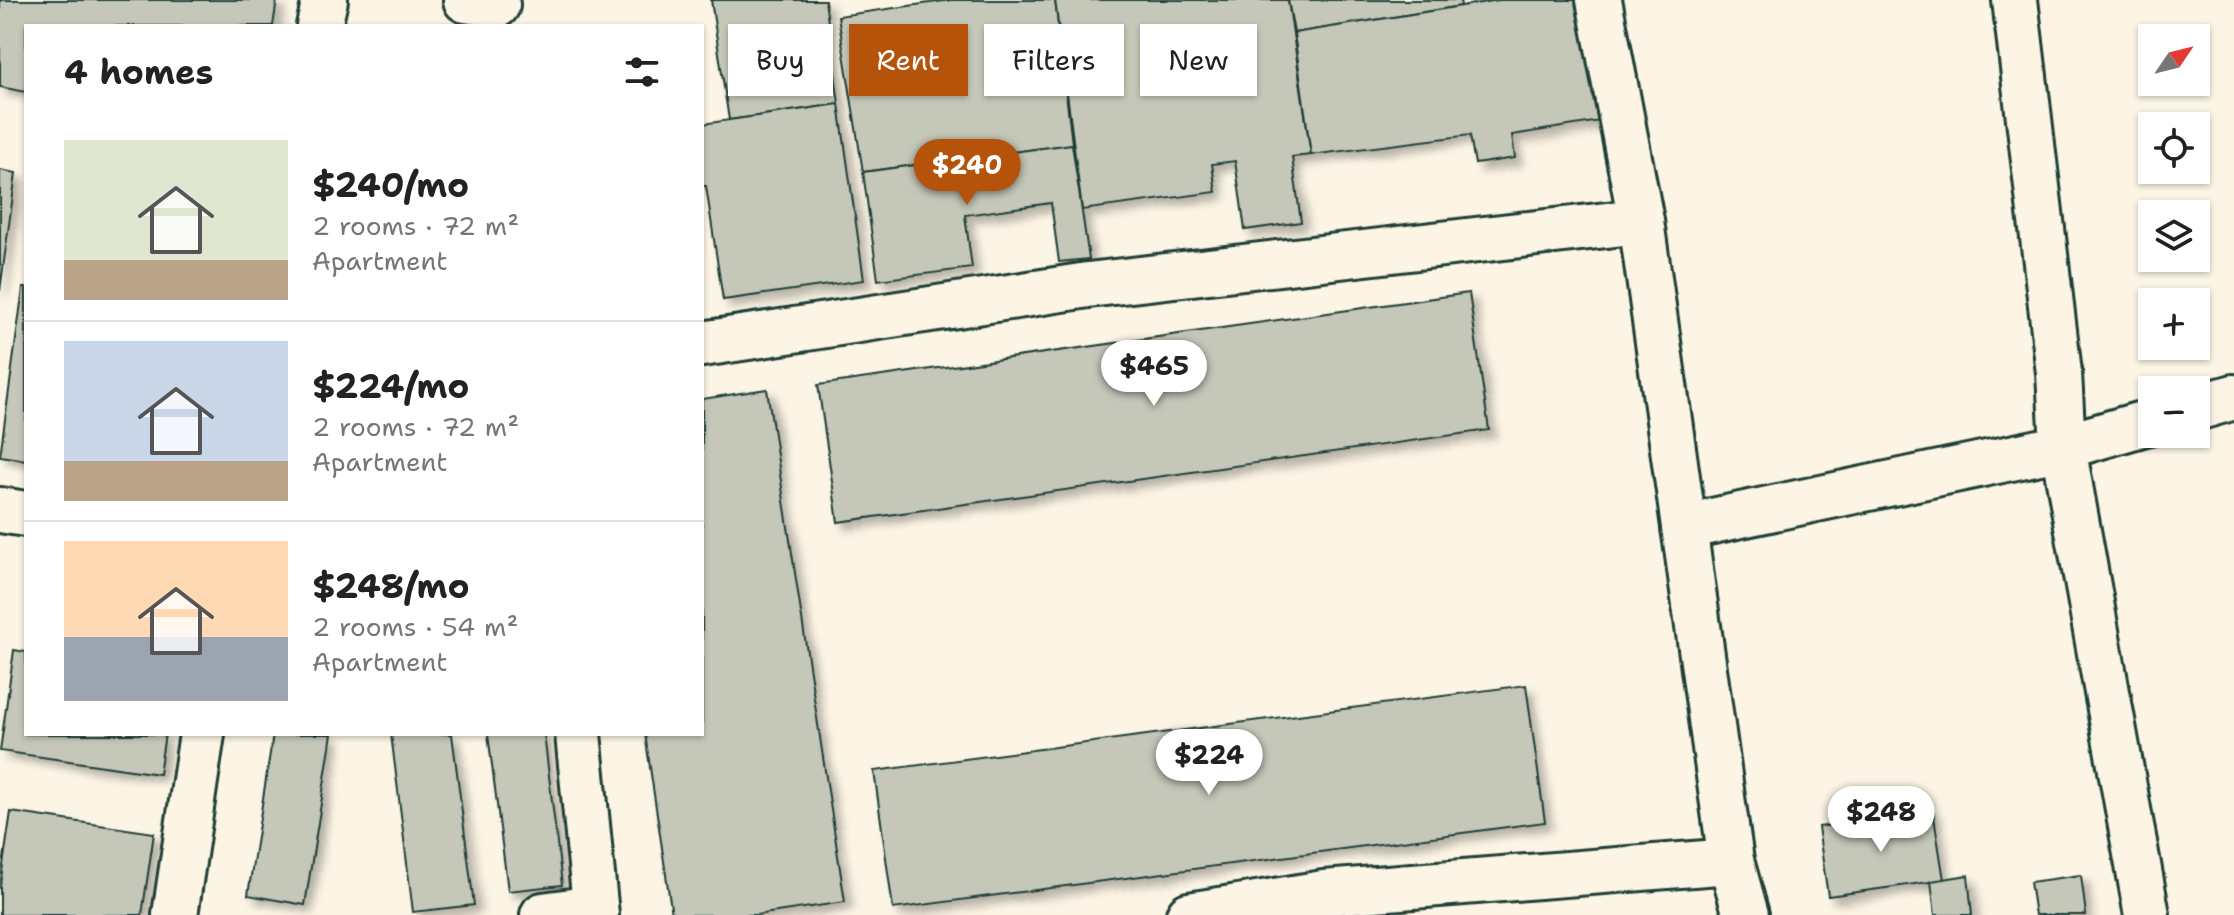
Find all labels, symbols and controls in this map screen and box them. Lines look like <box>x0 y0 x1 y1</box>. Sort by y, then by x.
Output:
chip: Buy <box>728 24 833 96</box>
chip: Rent <box>849 24 968 96</box>
chip: Filters <box>984 24 1124 96</box>
chip: New <box>1140 24 1257 96</box>
north arrow <box>2138 24 2210 96</box>
map controls <box>2138 24 2210 448</box>
text: 4 homes <box>64 49 213 95</box>
icon: filters <box>620 50 664 94</box>
button: locate <box>2138 112 2210 184</box>
pin: $240 <box>920 139 1014 207</box>
text: $240 <box>932 147 1002 182</box>
text: $240/mo <box>312 162 469 208</box>
icon: home <box>128 172 224 268</box>
button: layers <box>2138 200 2210 272</box>
text: 2 rooms · 72 m² <box>312 208 519 243</box>
text: Apartment <box>312 243 448 278</box>
button: + <box>2138 288 2210 360</box>
pin: $465 <box>1107 340 1201 408</box>
text: $465 <box>1119 348 1189 383</box>
text: $224/mo <box>312 363 469 409</box>
icon: home <box>128 373 224 469</box>
button: − <box>2138 376 2210 448</box>
text: 2 rooms · 72 m² <box>312 409 519 444</box>
text: Apartment <box>312 444 448 479</box>
text: $248/mo <box>312 563 470 609</box>
icon: home <box>128 573 224 669</box>
text: 2 rooms · 54 m² <box>312 609 518 644</box>
text: Apartment <box>312 644 448 679</box>
pin: $224 <box>1162 729 1256 797</box>
text: $224 <box>1174 737 1244 772</box>
pin: $248 <box>1834 786 1928 854</box>
text: $248 <box>1846 794 1916 829</box>

